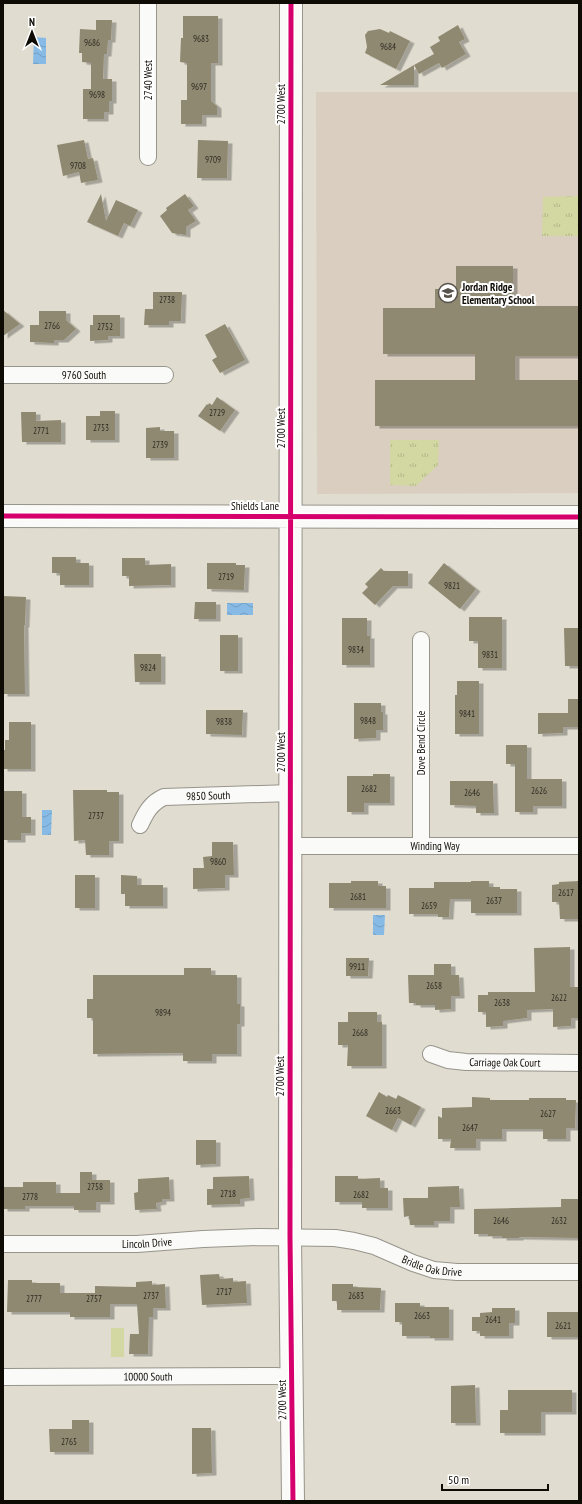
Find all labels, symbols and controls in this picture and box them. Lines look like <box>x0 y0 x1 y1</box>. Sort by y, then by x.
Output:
north arrow <box>12 12 52 52</box>
text: N <box>29 15 35 29</box>
house number: 9683 <box>193 33 209 44</box>
house number: 9686 <box>84 37 100 48</box>
house number: 9684 <box>380 41 396 52</box>
street label: 2740 West <box>141 60 155 100</box>
house number: 9697 <box>191 81 207 92</box>
street label: 2700 West <box>274 84 288 124</box>
house number: 9698 <box>89 89 105 100</box>
house number: 9709 <box>205 154 221 165</box>
house number: 9708 <box>70 160 86 171</box>
place label: Jordan Ridge Elementary School <box>461 280 535 307</box>
school or university icon: Jordan Ridge Elementary School <box>437 282 459 304</box>
house number: 2738 <box>159 294 175 305</box>
house number: 2766 <box>44 320 60 331</box>
house number: 2752 <box>97 321 113 332</box>
street label: 9760 South <box>62 368 106 382</box>
house number: 2729 <box>209 407 225 418</box>
street label: 2700 West <box>274 408 288 448</box>
house number: 2753 <box>93 422 109 433</box>
house number: 2771 <box>33 425 49 436</box>
house number: 2739 <box>152 439 168 450</box>
street label: Shields Lane <box>231 499 279 513</box>
house number: 2719 <box>218 571 234 582</box>
house number: 9821 <box>444 580 460 591</box>
house number: 9834 <box>348 644 364 655</box>
house number: 9831 <box>482 649 498 660</box>
house number: 9824 <box>140 662 156 673</box>
house number: 9841 <box>459 708 475 719</box>
street label: Dove Bend Circle <box>414 710 428 775</box>
house number: 9848 <box>360 715 376 726</box>
house number: 9838 <box>216 716 232 727</box>
street label: 2700 West <box>274 732 288 772</box>
house number: 2682 <box>361 783 377 794</box>
house number: 2626 <box>531 785 547 796</box>
house number: 2646 <box>464 787 480 798</box>
street label: 9850 South <box>186 788 231 803</box>
house number: 2737 <box>88 810 104 821</box>
street label: Winding Way <box>410 839 460 853</box>
house number: 9860 <box>210 856 226 867</box>
house number: 2617 <box>558 887 574 898</box>
house number: 2681 <box>350 891 366 902</box>
house number: 2637 <box>486 895 502 906</box>
house number: 2659 <box>421 900 437 911</box>
house number: 9911 <box>349 961 365 972</box>
house number: 2658 <box>426 980 442 991</box>
house number: 2622 <box>551 992 567 1003</box>
house number: 2638 <box>494 997 510 1008</box>
house number: 9894 <box>155 1007 171 1018</box>
house number: 2668 <box>352 1027 368 1038</box>
street label: Carriage Oak Court <box>469 1055 541 1070</box>
street label: 2700 West <box>273 1056 287 1096</box>
house number: 2663 <box>385 1105 401 1116</box>
house number: 2627 <box>540 1108 556 1119</box>
house number: 2647 <box>462 1122 478 1133</box>
house number: 2758 <box>87 1181 103 1192</box>
house number: 2718 <box>220 1188 236 1199</box>
house number: 2682 <box>353 1189 369 1200</box>
house number: 2778 <box>22 1191 38 1202</box>
house number: 2646 <box>493 1215 509 1226</box>
house number: 2632 <box>551 1215 567 1226</box>
street label: Lincoln Drive <box>122 1234 173 1251</box>
street label: Bridle Oak Drive <box>400 1252 462 1279</box>
house number: 2717 <box>216 1286 232 1297</box>
house number: 2737 <box>143 1290 159 1301</box>
house number: 2683 <box>348 1290 364 1301</box>
house number: 2777 <box>26 1293 42 1304</box>
house number: 2757 <box>86 1293 102 1304</box>
house number: 2663 <box>414 1310 430 1321</box>
house number: 2641 <box>485 1314 501 1325</box>
house number: 2621 <box>555 1320 571 1331</box>
street label: 10000 South <box>123 1369 173 1384</box>
street label: 2700 West <box>275 1380 289 1420</box>
house number: 2765 <box>61 1436 77 1447</box>
scale bar <box>442 1466 548 1492</box>
text: 50 m <box>448 1472 469 1487</box>

